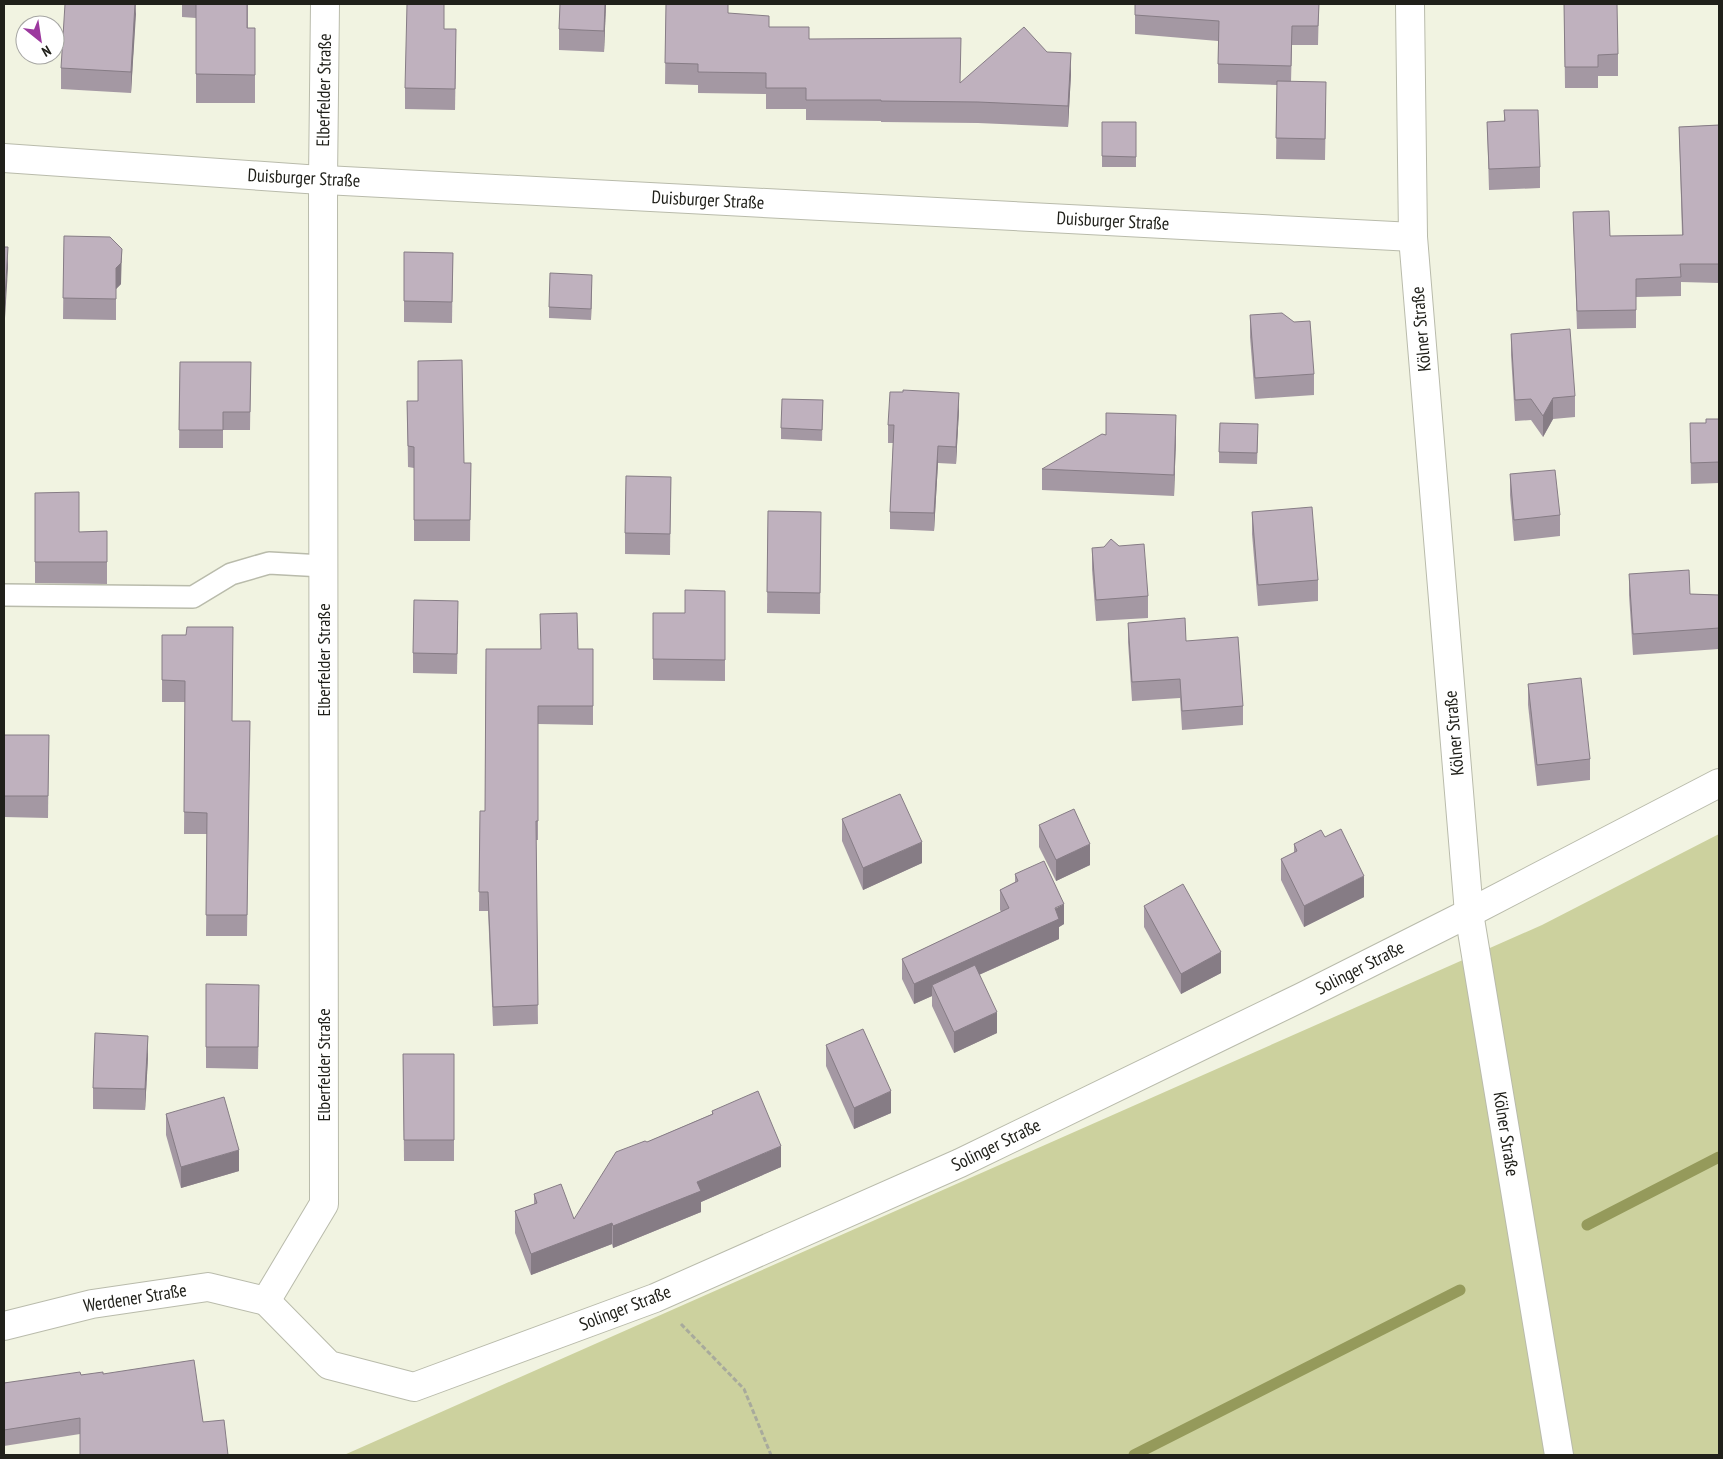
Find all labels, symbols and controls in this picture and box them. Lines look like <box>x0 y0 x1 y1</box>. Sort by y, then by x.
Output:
north arrow <box>15 15 65 65</box>
street label: Elberfelder Straße <box>311 33 336 147</box>
text: N <box>39 42 54 61</box>
street label: Duisburger Straße <box>247 163 361 192</box>
street label: Duisburger Straße <box>651 185 765 214</box>
street label: Duisburger Straße <box>1056 206 1170 235</box>
street label: Kölner Straße <box>1405 286 1436 373</box>
street label: Elberfelder Straße <box>312 603 335 717</box>
street label: Kölner Straße <box>1438 690 1469 777</box>
street label: Solinger Straße <box>1312 935 1408 1000</box>
street label: Elberfelder Straße <box>312 1008 335 1122</box>
street label: Kölner Straße <box>1488 1090 1525 1178</box>
street label: Solinger Straße <box>947 1113 1044 1176</box>
street label: Werdener Straße <box>82 1278 188 1317</box>
street label: Solinger Straße <box>576 1280 674 1336</box>

